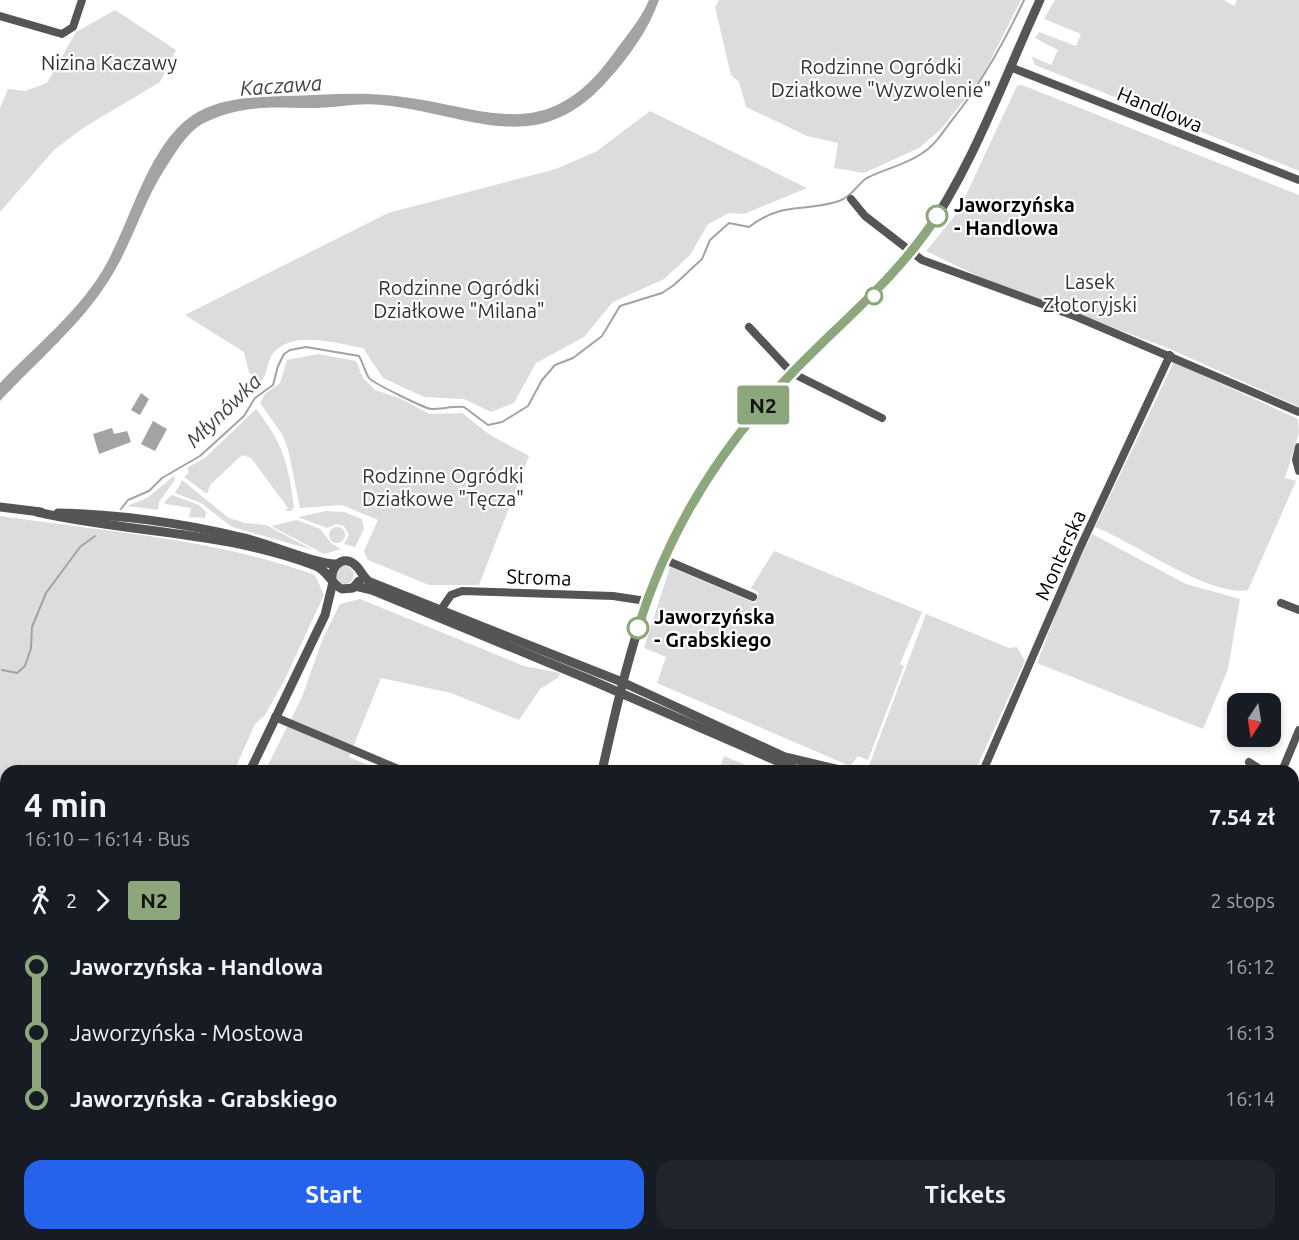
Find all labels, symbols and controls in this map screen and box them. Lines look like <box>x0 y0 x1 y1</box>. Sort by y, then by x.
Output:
park label: Nizina Kaczawy <box>41 51 177 74</box>
park label: Rodzinne Ogródki Działkowe "Wyzwolenie" <box>771 55 991 101</box>
water label: Kaczawa <box>239 70 323 100</box>
street label: Handlowa <box>1114 81 1206 137</box>
place label: Jaworzyńska - Handlowa <box>954 193 1075 239</box>
marker: Jaworzyńska - Handlowa <box>926 205 948 227</box>
park label: Lasek Złotoryjski <box>1043 270 1137 316</box>
park label: Rodzinne Ogródki Działkowe "Milana" <box>373 276 545 322</box>
unlabelled marker <box>865 287 883 305</box>
water label: Młynówka <box>181 368 265 452</box>
line badge: N2 <box>736 386 790 424</box>
text: N2 <box>749 393 777 417</box>
park label: Rodzinne Ogródki Działkowe "Tęcza" <box>362 464 524 510</box>
street label: Monterska <box>1030 506 1090 604</box>
street label: Stroma <box>506 564 572 590</box>
place label: Jaworzyńska - Grabskiego <box>654 605 775 651</box>
marker: Jaworzyńska - Grabskiego <box>627 617 649 639</box>
north arrow <box>1227 693 1281 747</box>
map controls <box>1227 693 1281 747</box>
text: 4 min <box>24 786 107 823</box>
text: 7.54 zł <box>1209 804 1275 829</box>
text: 16:10 – 16:14 · Bus <box>24 827 190 850</box>
icon: walk <box>24 884 57 917</box>
icon: forward <box>86 884 119 917</box>
text: N2 <box>140 888 168 912</box>
text: 2 <box>66 889 77 912</box>
text: 2 stops <box>1211 889 1275 912</box>
text: Jaworzyńska - Handlowa <box>70 954 323 979</box>
text: 16:12 <box>1225 955 1275 978</box>
text: Jaworzyńska - Mostowa <box>70 1020 303 1045</box>
text: 16:13 <box>1225 1021 1275 1044</box>
text: Jaworzyńska - Grabskiego <box>70 1086 337 1111</box>
text: 16:14 <box>1225 1087 1275 1110</box>
button: Start <box>24 1160 644 1229</box>
button: Tickets <box>656 1160 1275 1229</box>

